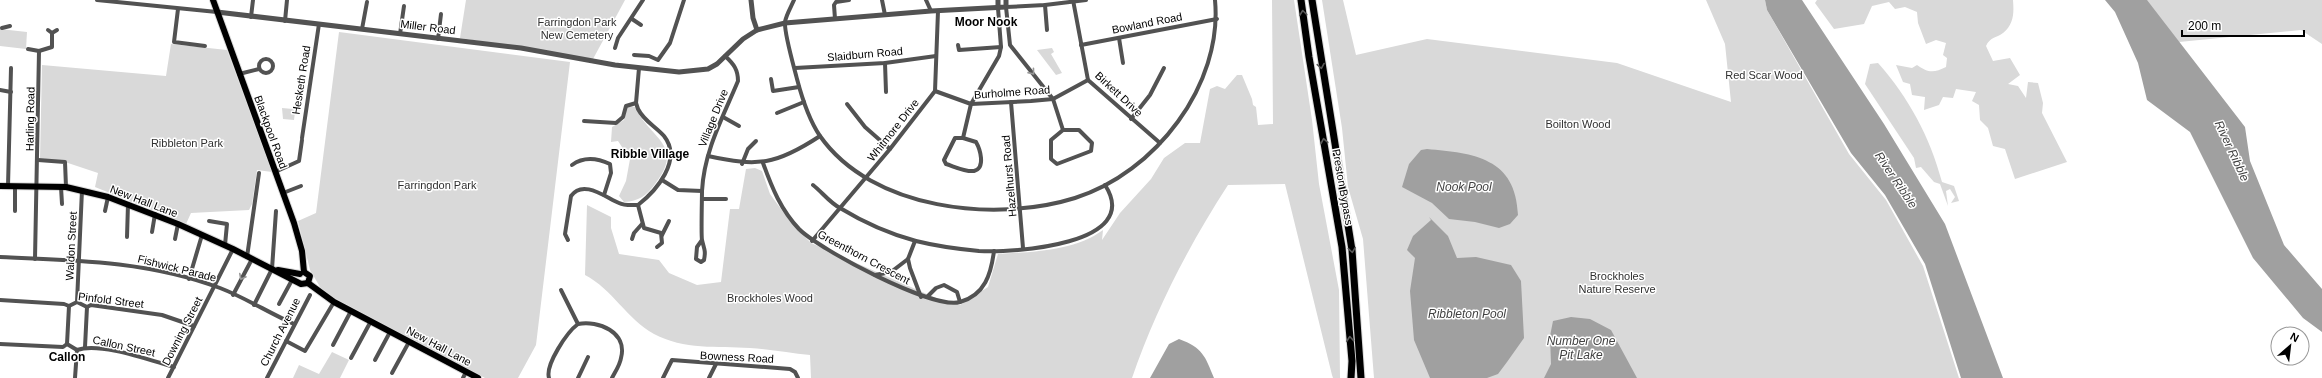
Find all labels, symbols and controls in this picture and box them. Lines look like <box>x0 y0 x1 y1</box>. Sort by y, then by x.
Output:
street label: Bowland Road <box>1111 10 1183 36</box>
one-way arrow <box>1299 10 1308 16</box>
scale bar <box>2182 12 2304 38</box>
district label: Moor Nook <box>955 15 1018 29</box>
park label: Farringdon Park New Cemetery <box>538 16 617 41</box>
street label: Miller Road <box>400 18 456 36</box>
text: 200 m <box>2188 19 2221 33</box>
street label: Hesketh Road <box>290 45 312 115</box>
street label: Slaidburn Road <box>827 45 903 63</box>
one-way arrow <box>1316 63 1325 69</box>
one-way arrow <box>1027 67 1034 74</box>
street label: Birkett Drive <box>1093 69 1145 119</box>
park label: Red Scar Wood <box>1725 69 1803 81</box>
street label: Burholme Road <box>973 83 1051 101</box>
street label: Harling Road <box>23 87 37 151</box>
street label: Village Drive <box>696 87 730 149</box>
street label: Blackpool Road <box>252 94 290 170</box>
street label: Whitmore Drive <box>865 96 921 164</box>
park label: Boilton Wood <box>1545 118 1611 130</box>
water label: River Ribble <box>2212 118 2252 184</box>
street label: Hazelhurst Road <box>999 135 1019 217</box>
park label: Ribbleton Park <box>151 137 224 149</box>
one-way arrow <box>1320 138 1329 144</box>
district label: Ribble Village <box>611 147 690 161</box>
street label: Preston Bypass <box>1330 148 1356 226</box>
water label: River Ribble <box>1872 149 1920 211</box>
park label: Farringdon Park <box>398 179 477 191</box>
water label: Nook Pool <box>1436 180 1492 194</box>
street label: New Hall Lane <box>108 183 180 219</box>
street label: Waldon Street <box>63 211 79 281</box>
street label: Greenthorn Crescent <box>816 228 912 286</box>
one-way arrow <box>1347 247 1356 253</box>
street label: Fishwick Parade <box>136 252 218 284</box>
park label: Brockholes Nature Reserve <box>1578 270 1656 295</box>
one-way arrow <box>240 272 247 280</box>
street label: Pinfold Street <box>77 290 145 310</box>
park label: Brockholes Wood <box>727 292 813 304</box>
street label: Downing Street <box>160 295 204 367</box>
street label: Church Avenue <box>258 296 302 368</box>
water label: Ribbleton Pool <box>1428 307 1506 321</box>
street label: New Hall Lane <box>405 324 473 368</box>
north arrow <box>2270 326 2310 366</box>
text: N <box>2288 330 2301 344</box>
street label: Callon Street <box>92 334 156 358</box>
water label: Number One Pit Lake <box>1547 334 1616 362</box>
one-way arrow <box>1345 336 1354 342</box>
street label: Bowness Road <box>700 349 774 365</box>
district label: Callon <box>49 350 85 364</box>

